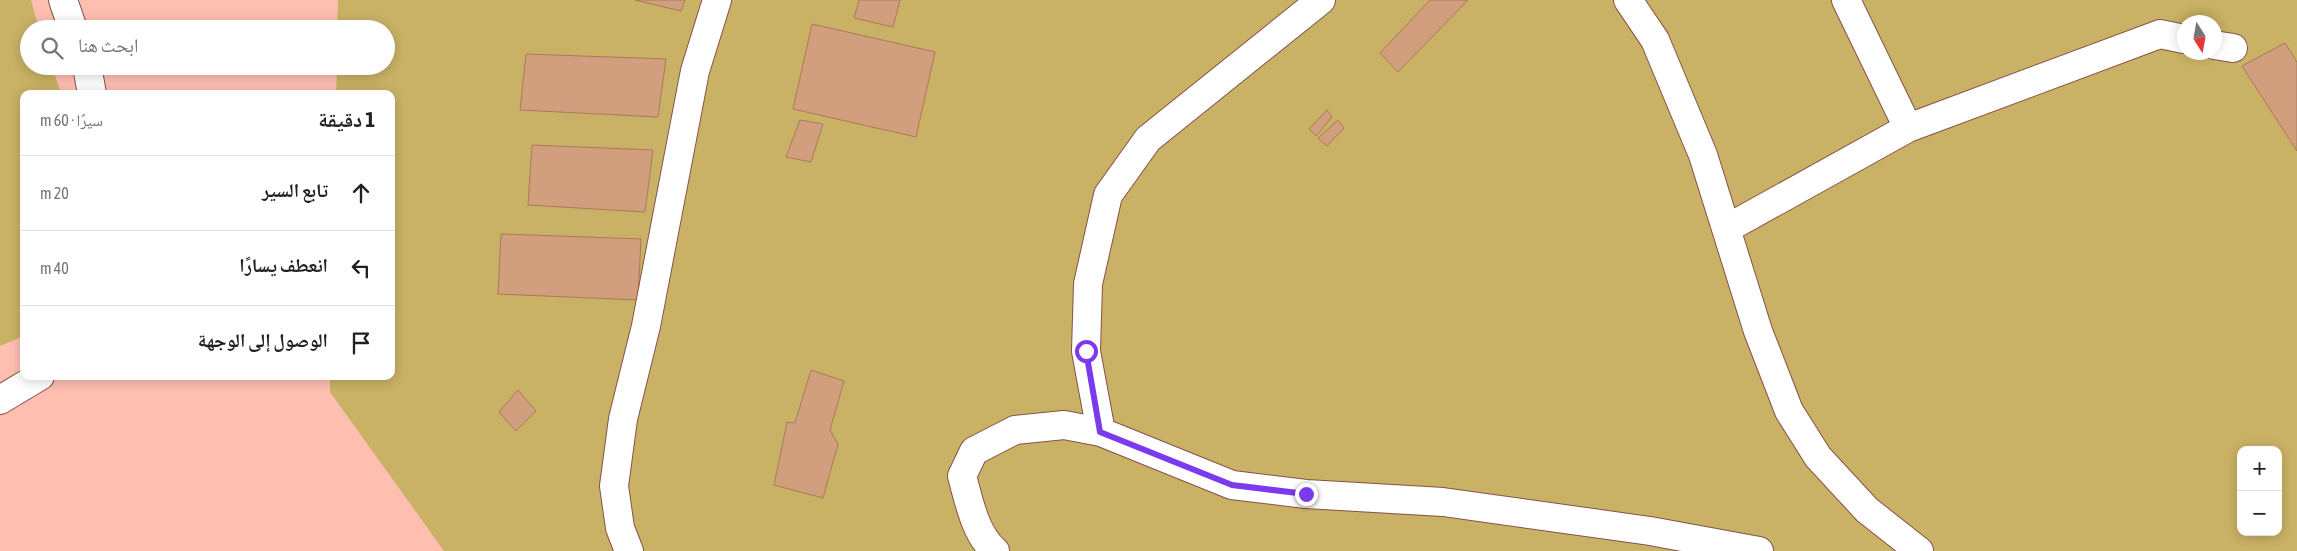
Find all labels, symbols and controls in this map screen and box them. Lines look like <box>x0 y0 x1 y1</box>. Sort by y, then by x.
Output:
north arrow <box>2177 15 2222 60</box>
search box <box>20 20 395 75</box>
icon: search <box>38 34 66 62</box>
text: ابحث هنا <box>78 34 139 56</box>
text: 1 دقيقة <box>318 107 375 131</box>
text: سيرًا · 60 m <box>40 111 103 129</box>
text: تابع السير <box>262 179 328 201</box>
icon: ahead <box>347 179 375 207</box>
text: 20 m <box>40 184 69 202</box>
text: انعطف يسارًا <box>239 254 328 276</box>
icon: left <box>347 254 375 282</box>
text: 40 m <box>40 259 69 277</box>
text: الوصول إلى الوجهة <box>198 329 328 351</box>
icon: arrive <box>347 329 375 357</box>
route start <box>1075 340 1098 363</box>
map controls <box>2237 446 2282 536</box>
button: + <box>2237 446 2282 491</box>
route end <box>1295 483 1318 506</box>
button: − <box>2237 491 2282 536</box>

